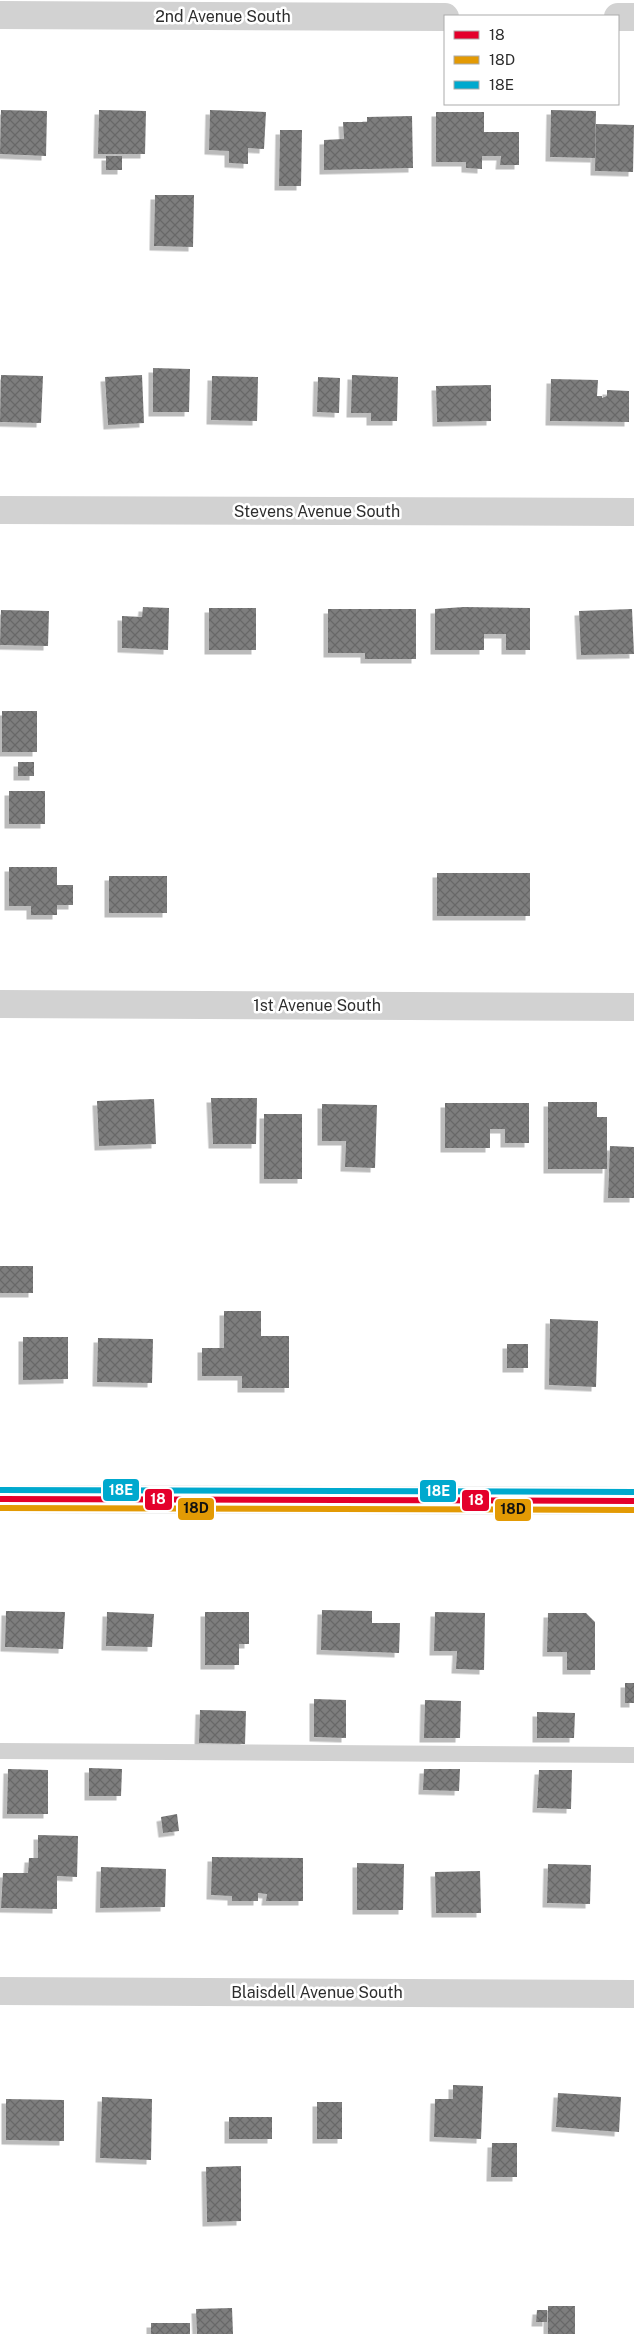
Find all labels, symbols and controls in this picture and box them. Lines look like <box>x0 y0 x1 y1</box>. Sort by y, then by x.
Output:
street label: 2nd Avenue South <box>155 7 291 26</box>
legend <box>444 15 619 105</box>
text: 18 <box>489 26 505 43</box>
text: 18D <box>489 51 515 68</box>
text: 18E <box>489 76 514 93</box>
street label: Stevens Avenue South <box>234 502 400 521</box>
street label: 1st Avenue South <box>253 996 381 1015</box>
line badge: 18E <box>102 1478 140 1502</box>
line badge: 18E <box>419 1479 457 1503</box>
text: 18E <box>109 1482 133 1498</box>
text: 18E <box>426 1483 450 1499</box>
line badge: 18 <box>144 1488 173 1511</box>
line badge: 18 <box>461 1489 490 1512</box>
text: 18 <box>150 1491 166 1507</box>
text: 18 <box>468 1492 484 1508</box>
line badge: 18D <box>177 1497 215 1521</box>
line badge: 18D <box>494 1498 532 1522</box>
text: 18D <box>183 1500 209 1516</box>
text: 18D <box>500 1501 526 1517</box>
street label: Blaisdell Avenue South <box>231 1983 403 2002</box>

